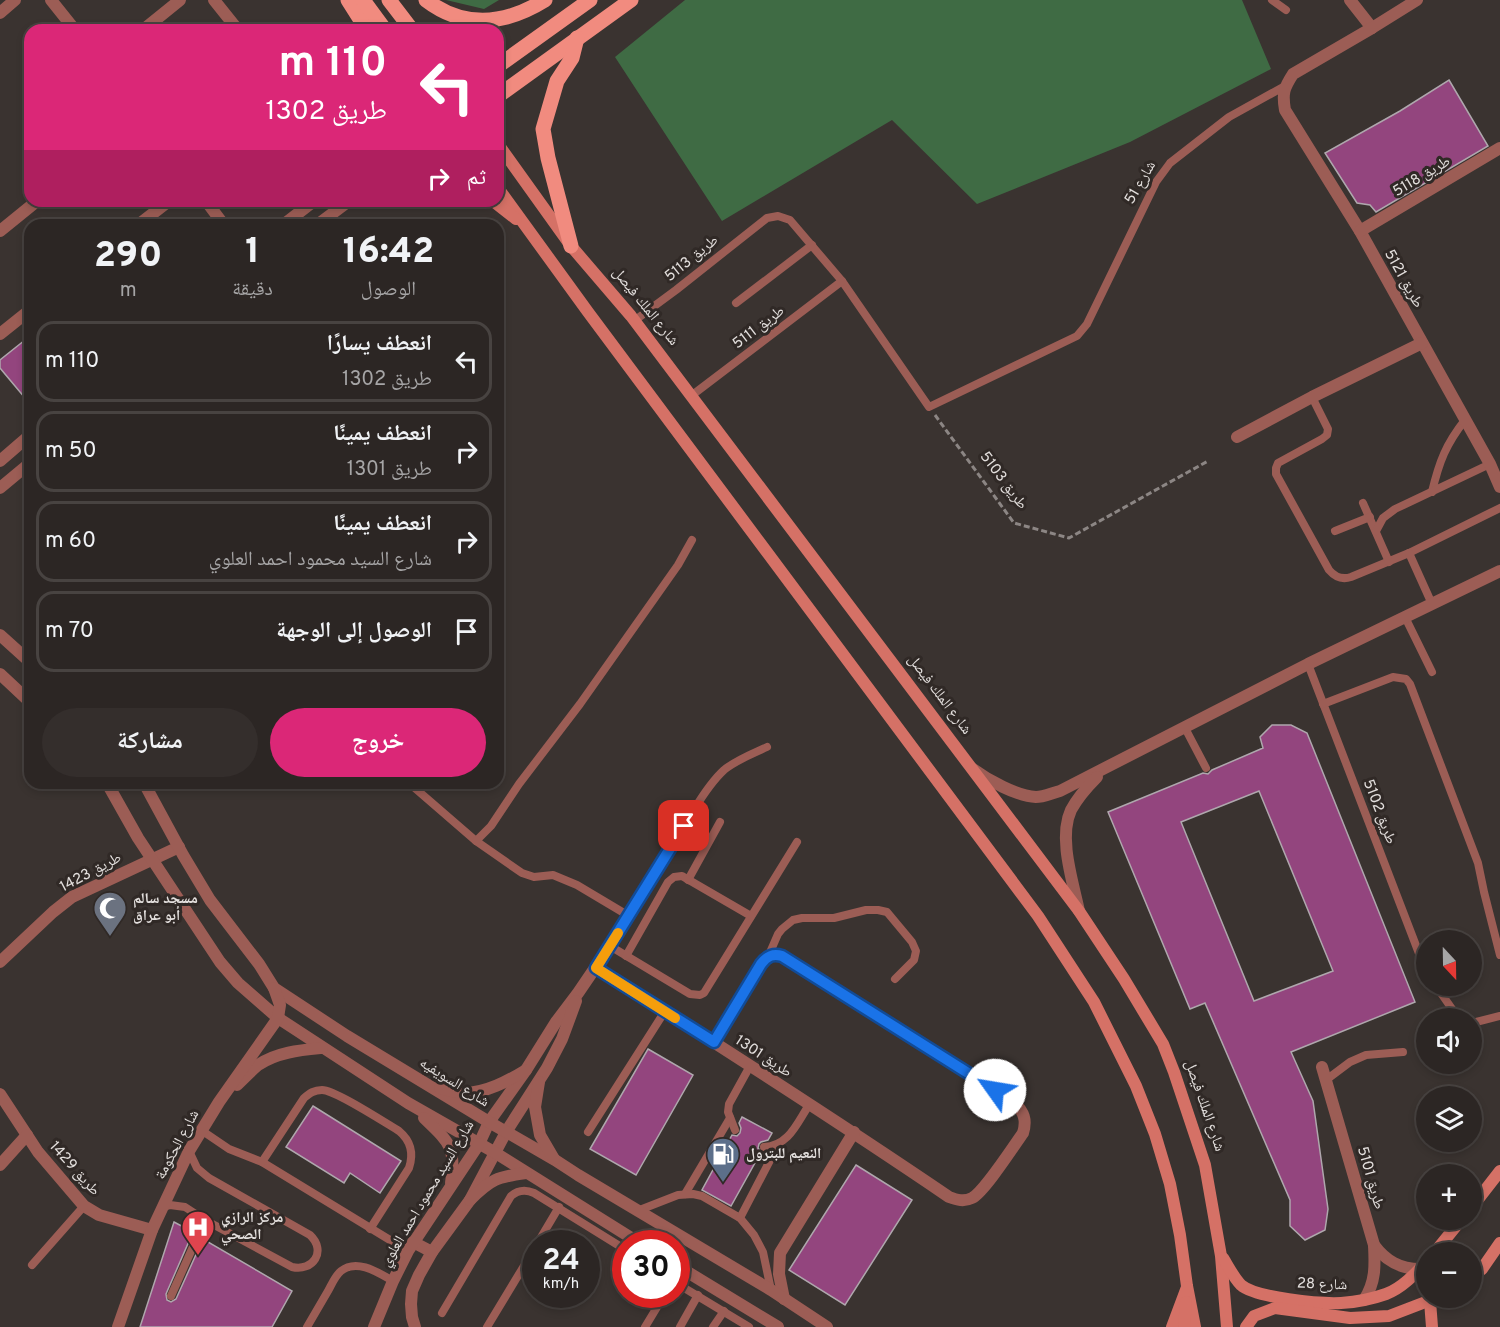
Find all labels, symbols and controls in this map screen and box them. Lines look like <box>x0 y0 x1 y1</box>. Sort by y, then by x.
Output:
text: 110 m <box>278 38 387 91</box>
icon: left <box>408 48 486 126</box>
text: طريق 1302 <box>265 95 387 129</box>
street label: طريق 5118 <box>1390 152 1454 202</box>
street label: شارع 51 <box>1121 158 1161 208</box>
icon: right <box>422 162 455 195</box>
text: ثم <box>467 165 486 192</box>
text: 1 <box>245 230 260 276</box>
text: 16:42 <box>343 230 434 276</box>
street label: طريق 5113 <box>661 231 723 286</box>
text: 290 <box>94 234 162 280</box>
street label: طريق 5121 <box>1379 246 1427 312</box>
street label: شارع الملك فيصل <box>608 264 682 350</box>
text: دقيقة <box>232 277 273 303</box>
text: الوصول <box>361 277 416 303</box>
text: m <box>120 278 137 304</box>
street label: طريق 5111 <box>729 302 789 354</box>
text: انعطف يسارًا <box>327 331 432 358</box>
icon: left <box>450 345 483 378</box>
text: 110 m <box>45 348 99 375</box>
text: طريق 1302 <box>342 367 432 393</box>
text: انعطف يمينًا <box>333 421 432 448</box>
icon: right <box>450 435 483 468</box>
text: 50 m <box>45 438 97 465</box>
street label: طريق 5103 <box>975 448 1031 514</box>
text: طريق 1301 <box>347 457 432 483</box>
text: انعطف يمينًا <box>333 511 432 538</box>
icon: right <box>450 525 483 558</box>
text: 60 m <box>45 528 96 555</box>
text: شارع السيد محمود احمد العلوي <box>209 547 432 573</box>
icon: arrive <box>450 615 483 648</box>
text: 70 m <box>45 618 94 645</box>
text: الوصول إلى الوجهة <box>276 618 432 645</box>
street label: شارع الملك فيصل <box>903 651 975 739</box>
button: مشاركة <box>42 708 258 777</box>
button: خروج <box>270 708 486 777</box>
street label: طريق 5102 <box>1358 777 1400 847</box>
pin <box>658 800 709 851</box>
icon: arrive <box>667 809 700 842</box>
street label: طريق 1423 <box>57 849 125 897</box>
mosque icon: مسجد سالم أبو عراق <box>92 890 128 937</box>
place label: مسجد سالم أبو عراق <box>133 890 198 926</box>
north arrow <box>1416 930 1482 996</box>
map controls <box>1416 930 1482 1308</box>
button: sound <box>1416 1008 1482 1074</box>
street label: طريق 1301 <box>731 1032 795 1082</box>
street label: شارع السويفيه <box>416 1054 493 1112</box>
position arrow <box>963 1058 1027 1122</box>
street label: شارع الملك فيصل <box>1179 1058 1229 1154</box>
button: layers <box>1416 1086 1482 1152</box>
street label: شارع الحكومة <box>152 1107 204 1183</box>
street label: شارع السيد محمود احمد العلوي <box>377 1117 480 1271</box>
fuel station icon: النعيم للبترول <box>705 1136 741 1183</box>
street label: طريق 1429 <box>45 1138 104 1200</box>
street label: طريق 5101 <box>1352 1144 1388 1212</box>
place label: النعيم للبترول <box>746 1145 821 1164</box>
button: + <box>1416 1164 1482 1230</box>
hospital icon: مركز الرازي الصحي <box>180 1209 216 1256</box>
place label: مركز الرازي الصحي <box>221 1209 283 1245</box>
speed limit sign: 30 <box>612 1230 690 1308</box>
button: − <box>1416 1242 1482 1308</box>
text: 24 <box>542 1243 580 1280</box>
text: km/h <box>543 1275 579 1294</box>
street label: شارع 28 <box>1296 1275 1348 1295</box>

